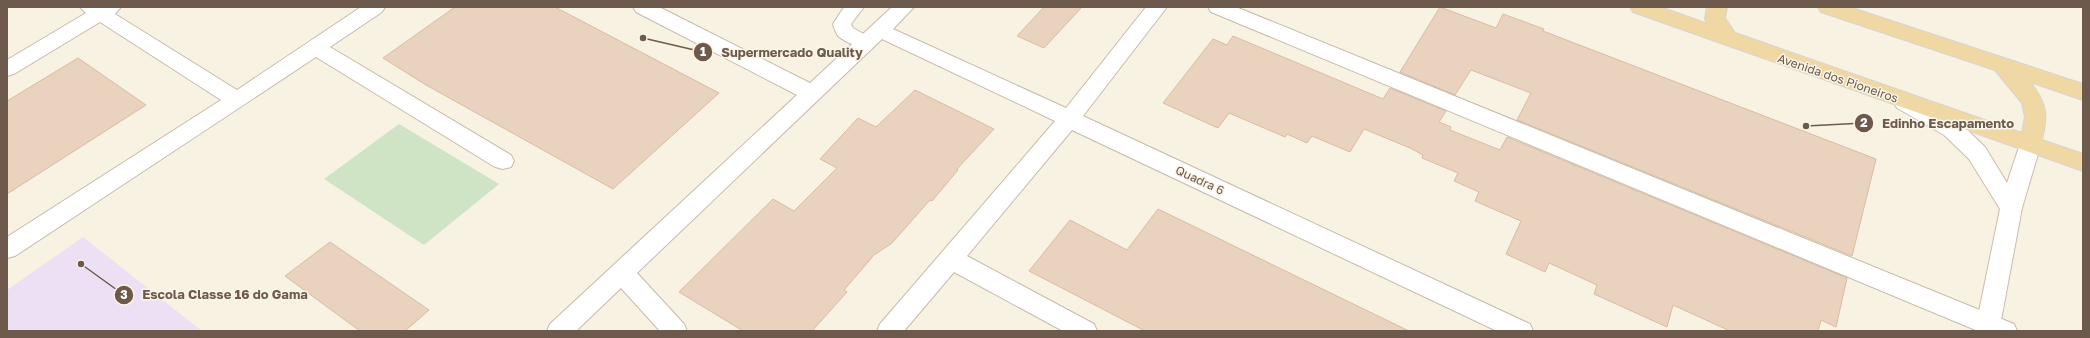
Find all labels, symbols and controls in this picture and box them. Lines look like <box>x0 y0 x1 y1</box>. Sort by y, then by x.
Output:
callout: Supermercado Quality <box>693 40 871 65</box>
text: 1 <box>700 44 706 59</box>
text: Supermercado Quality <box>721 44 863 60</box>
street label: Avenida dos Pioneiros <box>1776 50 1900 106</box>
callout: Edinho Escapamento <box>1854 111 2023 136</box>
text: 2 <box>1860 115 1868 130</box>
text: Edinho Escapamento <box>1882 115 2014 131</box>
street label: Quadra 6 <box>1173 162 1227 198</box>
callout: Escola Classe 16 do Gama <box>114 282 316 307</box>
text: Escola Classe 16 do Gama <box>142 286 308 302</box>
text: 3 <box>120 287 128 302</box>

